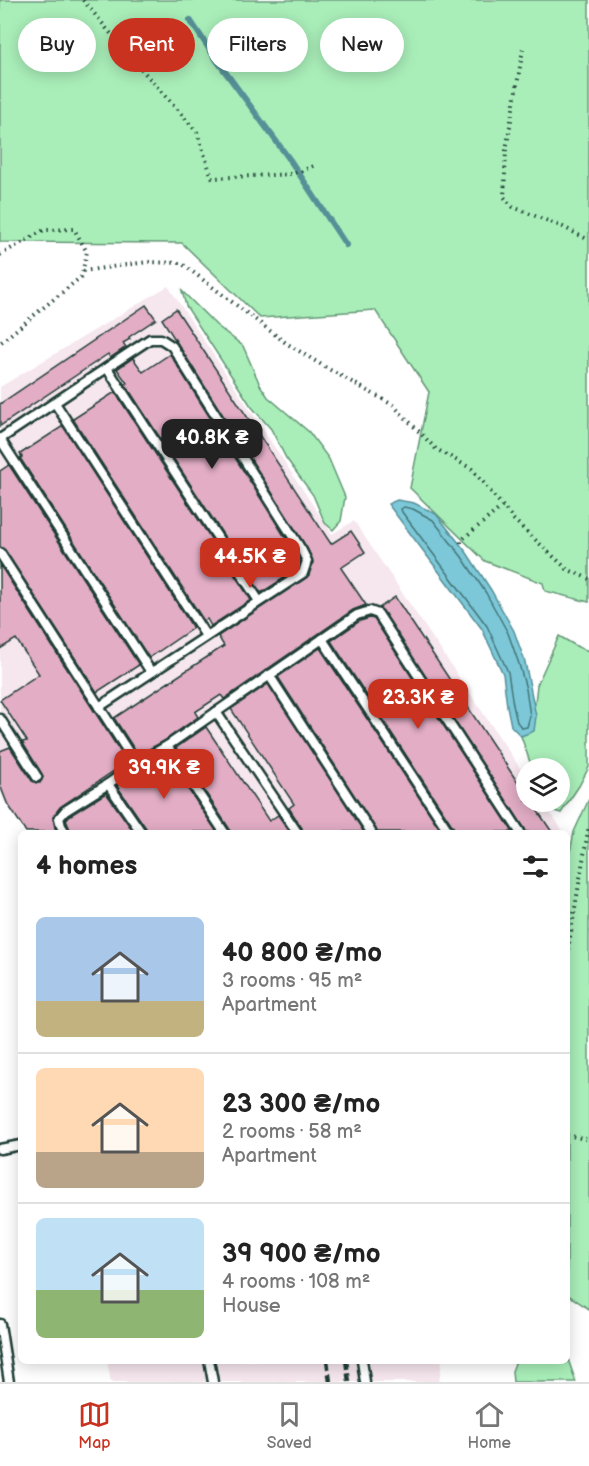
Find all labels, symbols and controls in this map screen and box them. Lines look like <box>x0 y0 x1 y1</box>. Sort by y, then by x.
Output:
chip: Buy <box>18 18 96 72</box>
chip: Rent <box>108 18 195 72</box>
chip: Filters <box>207 18 308 72</box>
chip: New <box>320 18 404 72</box>
pin: 40.8K ₴ <box>157 419 267 470</box>
text: 40.8K ₴ <box>176 426 249 450</box>
pin: 44.5K ₴ <box>195 538 305 589</box>
text: 44.5K ₴ <box>214 545 286 569</box>
pin: 23.3K ₴ <box>363 679 473 730</box>
text: 23.3K ₴ <box>382 686 454 710</box>
pin: 39.9K ₴ <box>109 749 219 800</box>
text: 39.9K ₴ <box>128 756 200 780</box>
map controls <box>516 758 570 812</box>
button: layers <box>516 758 570 812</box>
icon: filters <box>519 850 552 883</box>
text: 4 homes <box>36 851 137 882</box>
text: 40 800 ₴/mo <box>222 938 382 969</box>
icon: home <box>84 941 156 1013</box>
text: 3 rooms · 95 m² <box>222 969 362 993</box>
text: Apartment <box>222 993 317 1017</box>
text: 23 300 ₴/mo <box>222 1089 380 1120</box>
icon: home <box>84 1092 156 1164</box>
text: 2 rooms · 58 m² <box>222 1120 362 1144</box>
text: Apartment <box>222 1144 317 1168</box>
text: 39 900 ₴/mo <box>222 1239 381 1270</box>
icon: home <box>84 1242 156 1314</box>
text: 4 rooms · 108 m² <box>222 1270 370 1294</box>
text: House <box>222 1294 281 1318</box>
tab: Map <box>78 1398 111 1453</box>
tab: Saved <box>267 1398 312 1453</box>
tab: Home <box>468 1398 511 1453</box>

